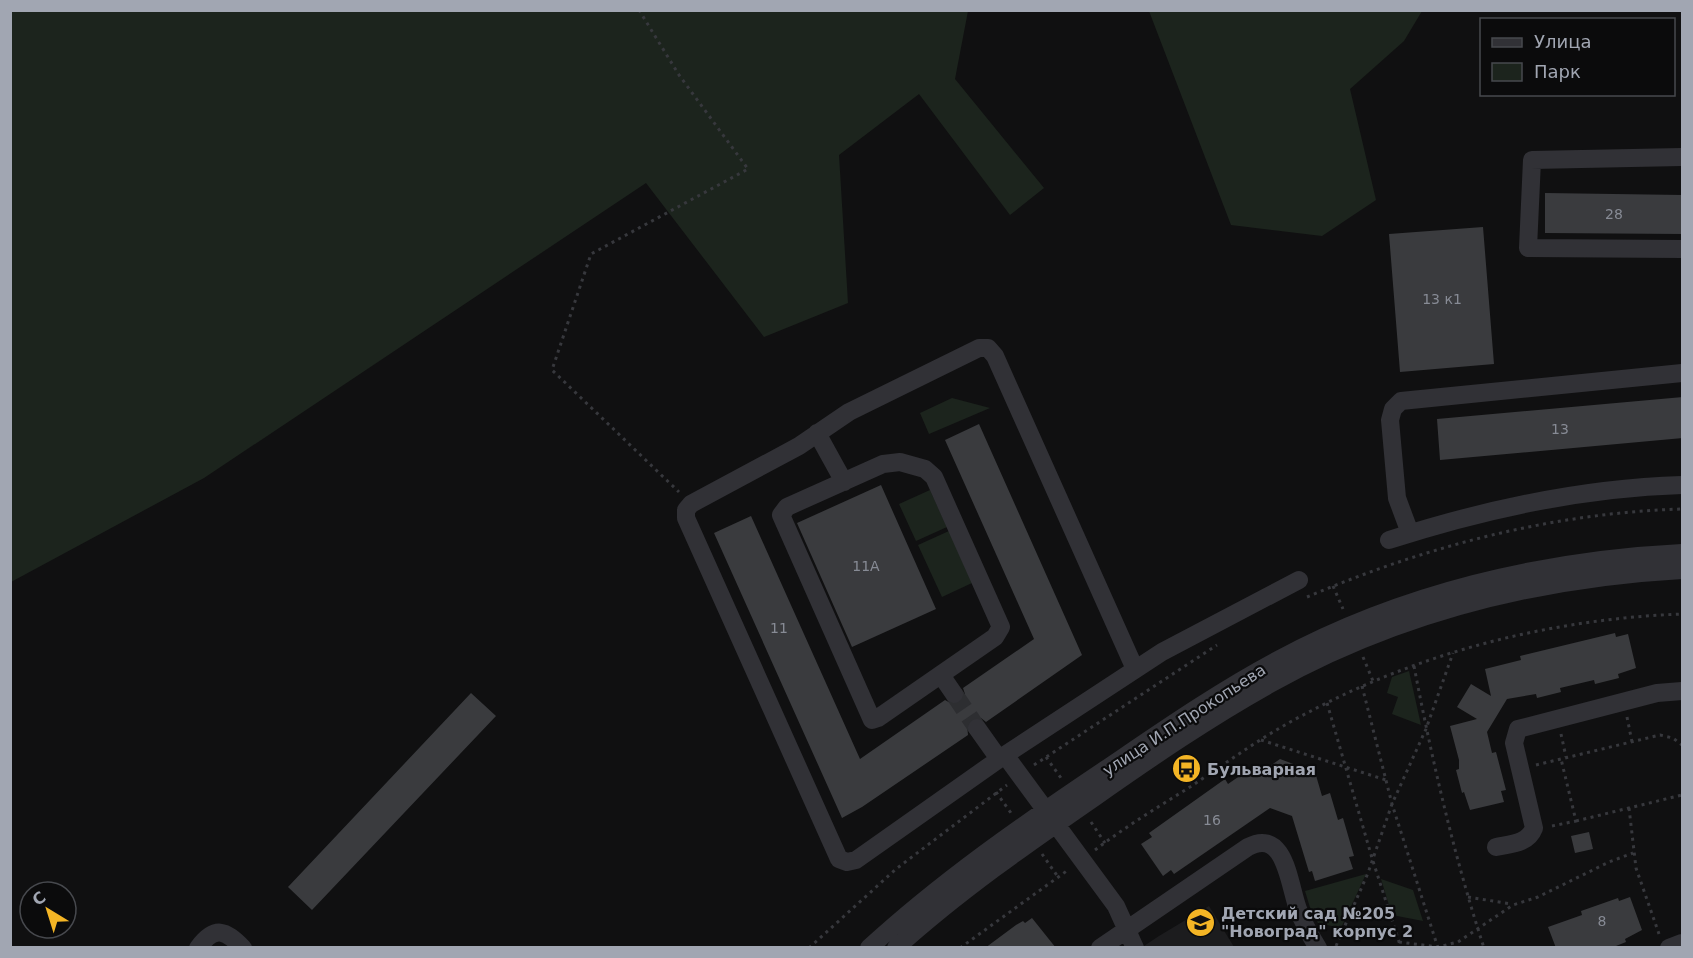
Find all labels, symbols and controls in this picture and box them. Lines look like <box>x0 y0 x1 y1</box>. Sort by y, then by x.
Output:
legend <box>1480 18 1675 96</box>
text: Улица <box>1534 31 1591 52</box>
text: Парк <box>1534 61 1581 82</box>
house number: 28 <box>1605 206 1623 222</box>
house number: 13 к1 <box>1422 291 1462 307</box>
house number: 13 <box>1551 421 1569 437</box>
house number: 11А <box>852 558 880 574</box>
house number: 11 <box>770 620 788 636</box>
street label: улица И.П.Прокопьева <box>1099 660 1269 780</box>
bus stop icon: Бульварная <box>1170 753 1202 785</box>
place label: Бульварная <box>1207 760 1316 779</box>
house number: 16 <box>1203 812 1221 828</box>
north arrow <box>18 880 78 940</box>
text: С <box>29 887 50 910</box>
place label: Детский сад №205 "Новоград" корпус 2 <box>1221 904 1413 941</box>
school or university icon: Детский сад №205 "Новоград" корпус 2 <box>1184 906 1216 938</box>
house number: 8 <box>1598 913 1606 929</box>

